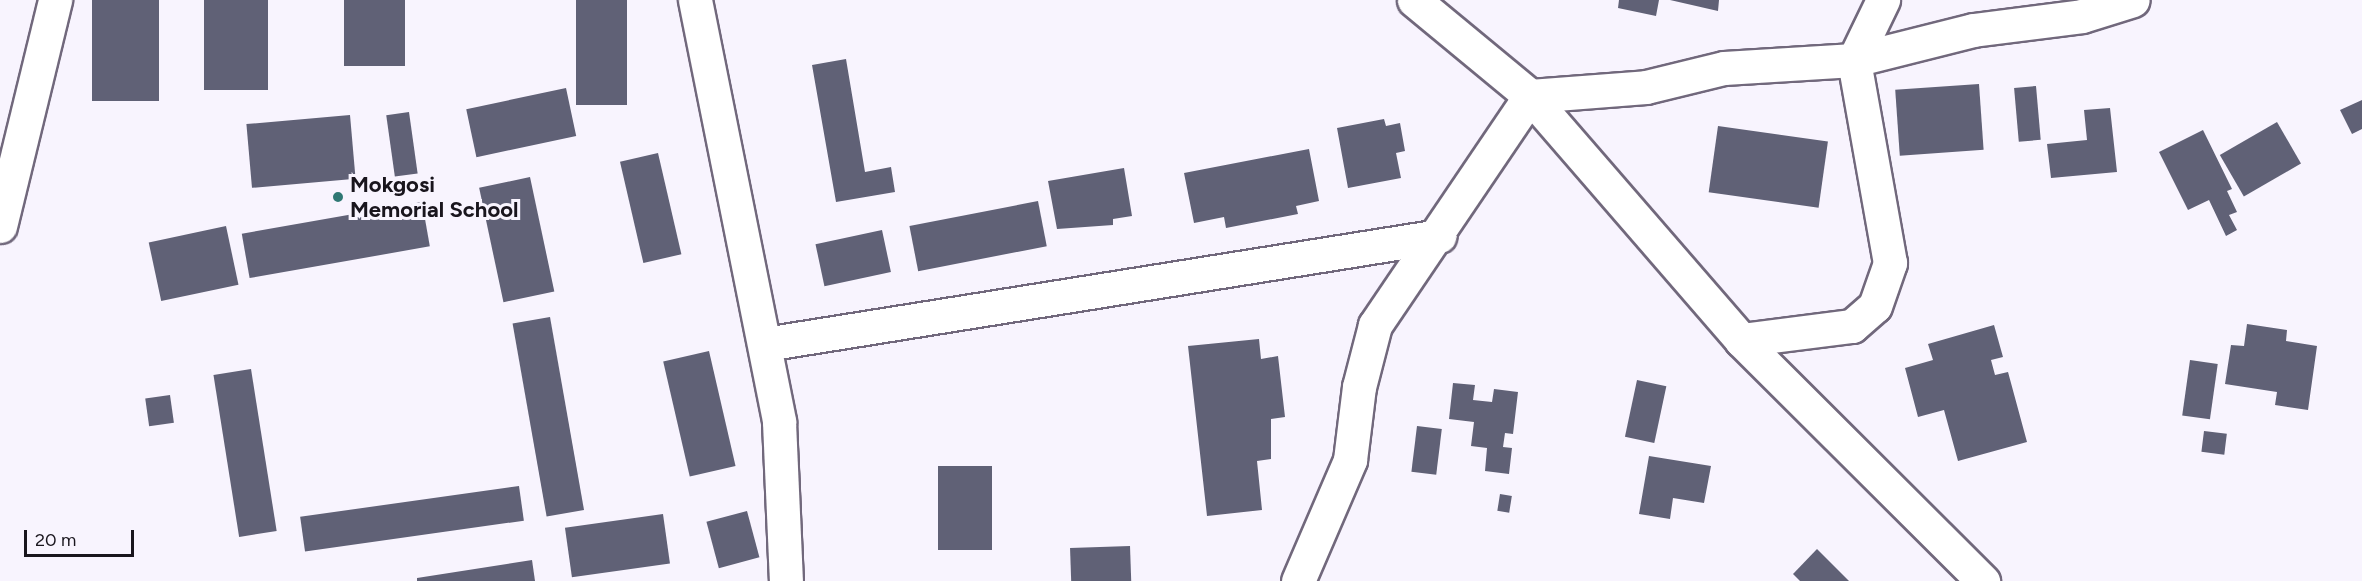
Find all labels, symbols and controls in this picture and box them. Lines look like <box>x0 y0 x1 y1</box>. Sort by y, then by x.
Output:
place label: Mokgosi Memorial School <box>350 171 518 222</box>
marker: Mokgosi Memorial School <box>331 190 345 204</box>
scale bar <box>27 518 136 556</box>
text: 20 m <box>35 529 76 551</box>

